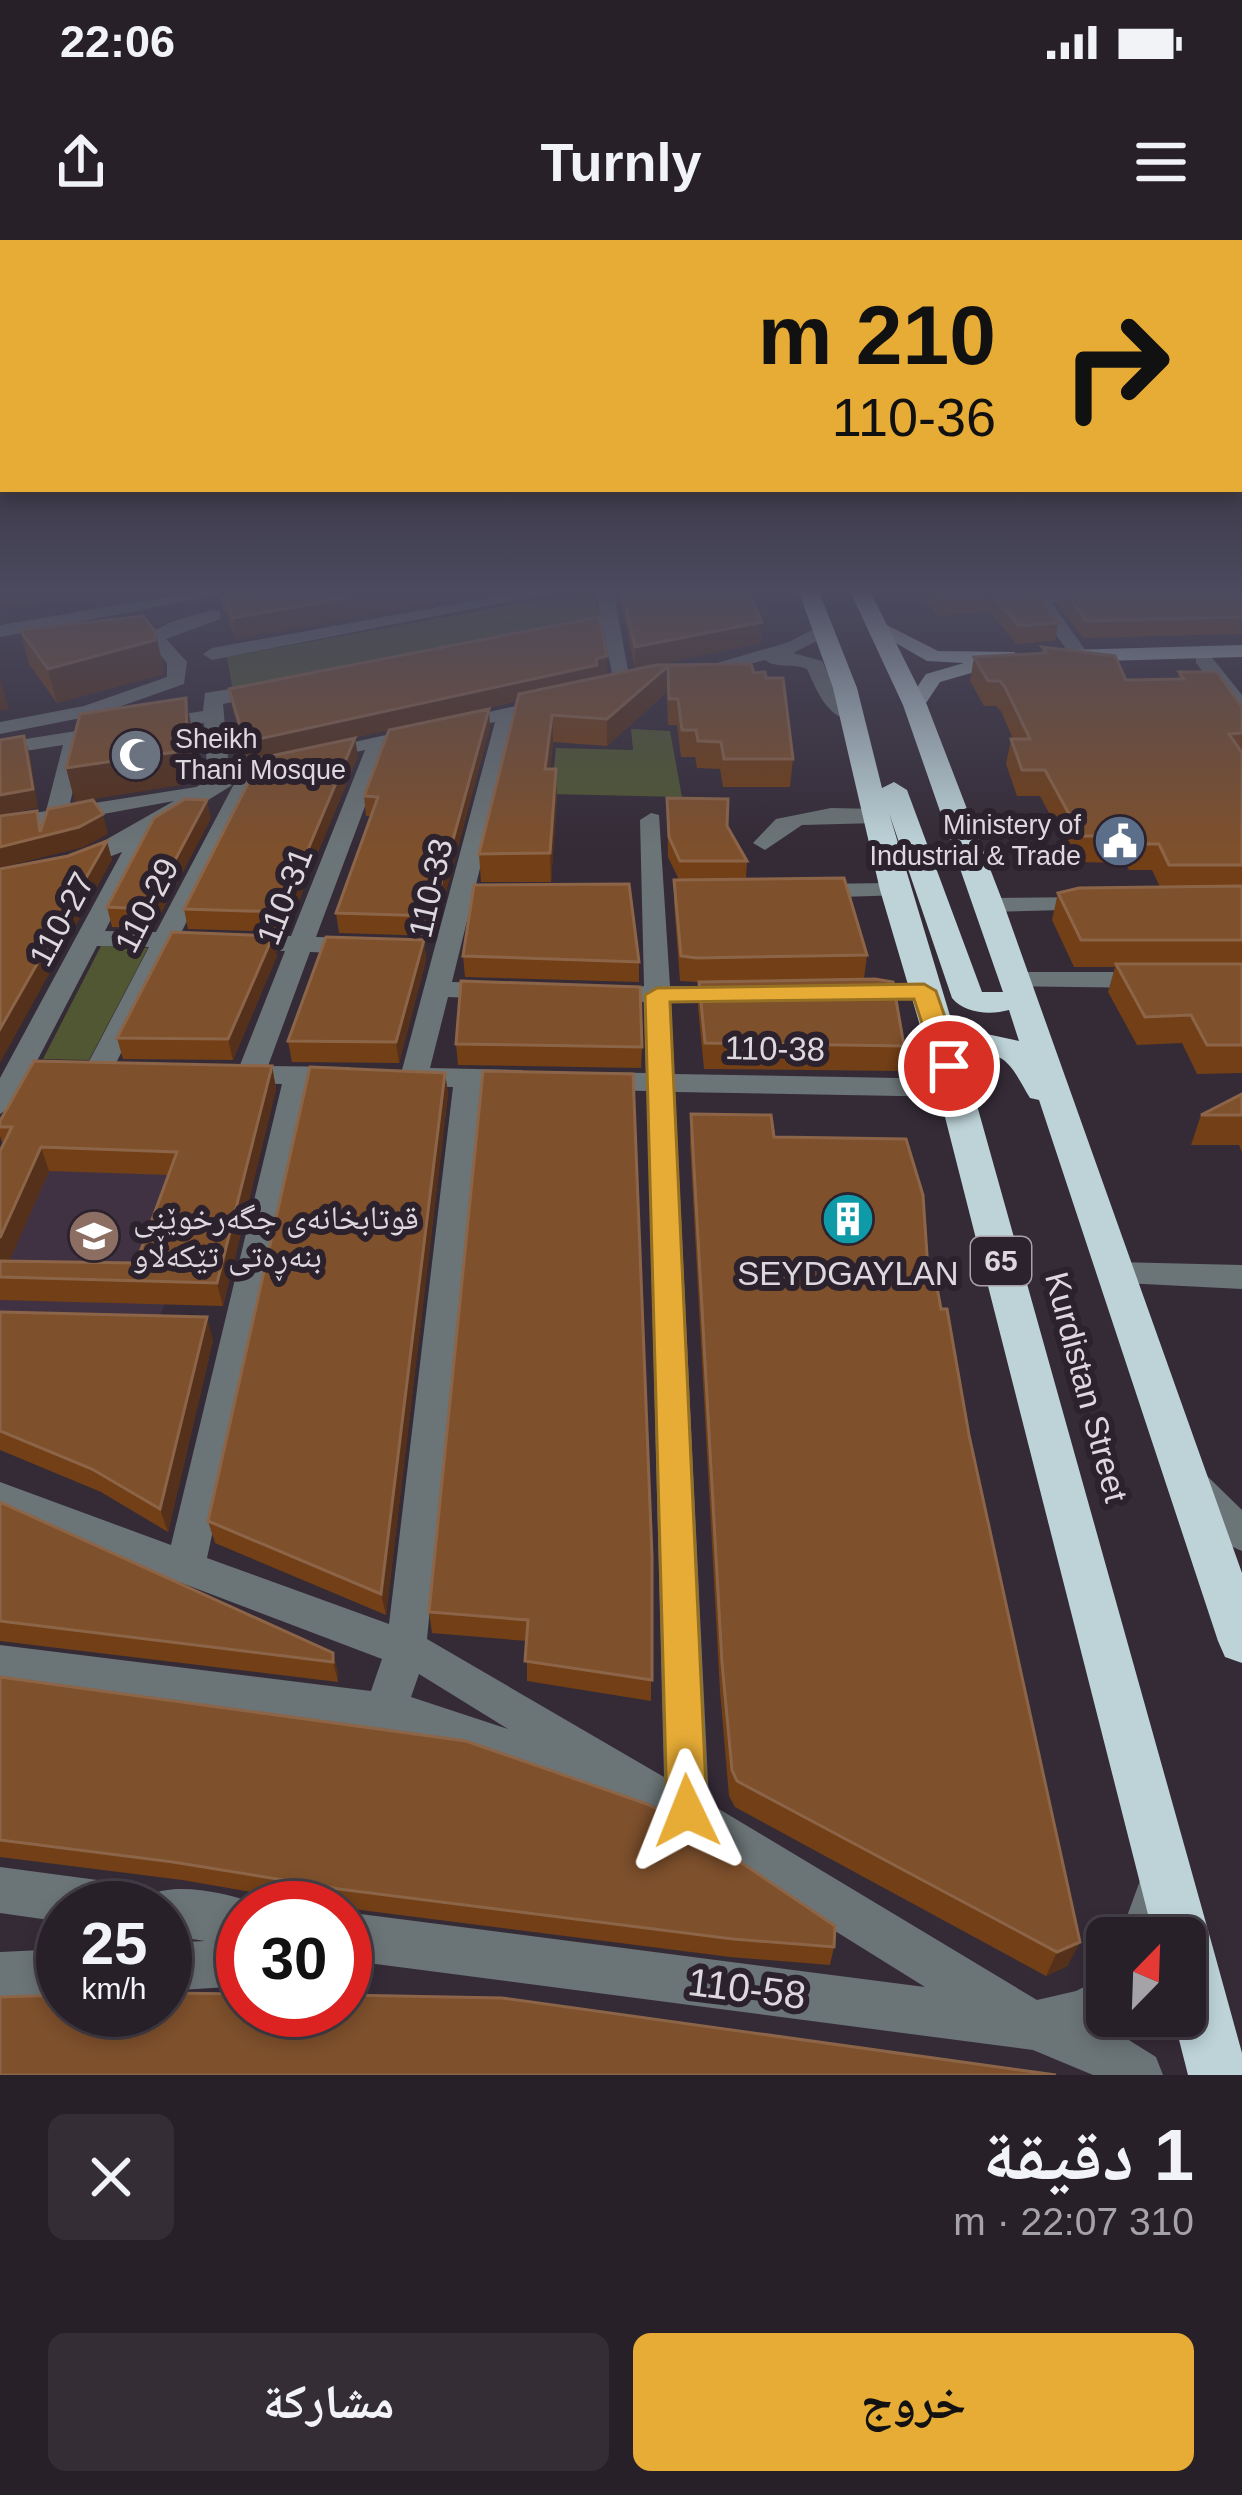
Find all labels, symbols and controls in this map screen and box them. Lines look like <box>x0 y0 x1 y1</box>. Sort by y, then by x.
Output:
text: 22:06 <box>60 16 175 67</box>
icon: share <box>48 129 114 195</box>
icon: menu <box>1128 129 1194 195</box>
text: Turnly <box>541 132 702 192</box>
text: 210 m <box>758 288 996 382</box>
icon: right <box>1038 288 1194 444</box>
text: 110-36 <box>832 387 996 447</box>
place label: Sheikh Thani Mosque <box>175 724 346 785</box>
mosque icon: Sheikh Thani Mosque <box>108 727 164 783</box>
place label: Ministery of Industrial & Trade <box>869 810 1081 871</box>
public building icon: Ministery of Industrial & Trade <box>1092 813 1148 869</box>
street label: 110-33 <box>401 835 460 941</box>
street label: 110-31 <box>249 843 320 950</box>
street label: 110-29 <box>107 852 186 958</box>
street label: 110-27 <box>22 866 101 972</box>
pin <box>898 1015 1000 1117</box>
street label: 110-38 <box>725 1029 825 1068</box>
icon: arrive <box>916 1033 982 1099</box>
building icon: SEYDGAYLAN <box>820 1191 876 1247</box>
place label: قوتابخانەی جگەرخوێنی بنەڕەتی تێکەڵاو <box>133 1199 419 1281</box>
school or university icon: قوتابخانەی جگەرخوێنی بنەڕەتی تێکەڵاو <box>66 1208 122 1264</box>
road number: 65 <box>971 1237 1031 1285</box>
place label: SEYDGAYLAN <box>737 1255 959 1292</box>
street label: Kurdistan Street <box>1038 1268 1135 1506</box>
position arrow <box>624 1748 750 1874</box>
speed limit sign: 30 <box>216 1881 372 2037</box>
text: 25 <box>81 1910 147 1977</box>
north arrow <box>1086 1917 1206 2037</box>
map controls <box>1086 1917 1206 2037</box>
street label: 110-58 <box>685 1960 808 2017</box>
text: km/h <box>81 1972 147 2005</box>
button: close <box>48 2114 174 2240</box>
text: 1 دقيقة <box>983 2115 1194 2195</box>
text: 310 m · 22:07 <box>953 2200 1194 2243</box>
button: مشاركة <box>48 2333 609 2471</box>
button: خروج <box>633 2333 1194 2471</box>

